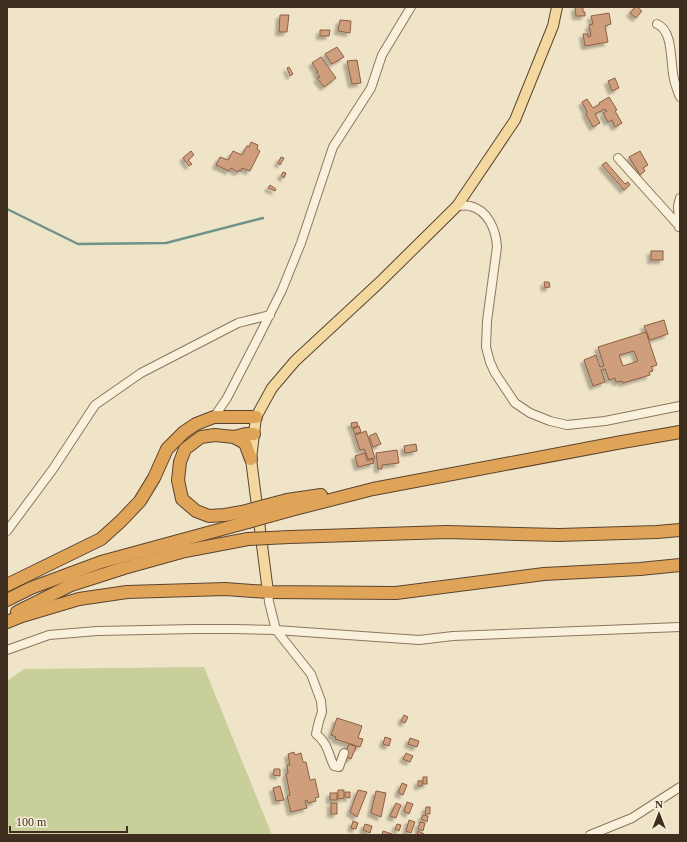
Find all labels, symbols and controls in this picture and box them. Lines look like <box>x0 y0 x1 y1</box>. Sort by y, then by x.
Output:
north arrow <box>639 794 679 834</box>
text: N <box>655 798 663 810</box>
scale bar <box>10 808 127 834</box>
text: 100 m <box>16 815 47 829</box>

